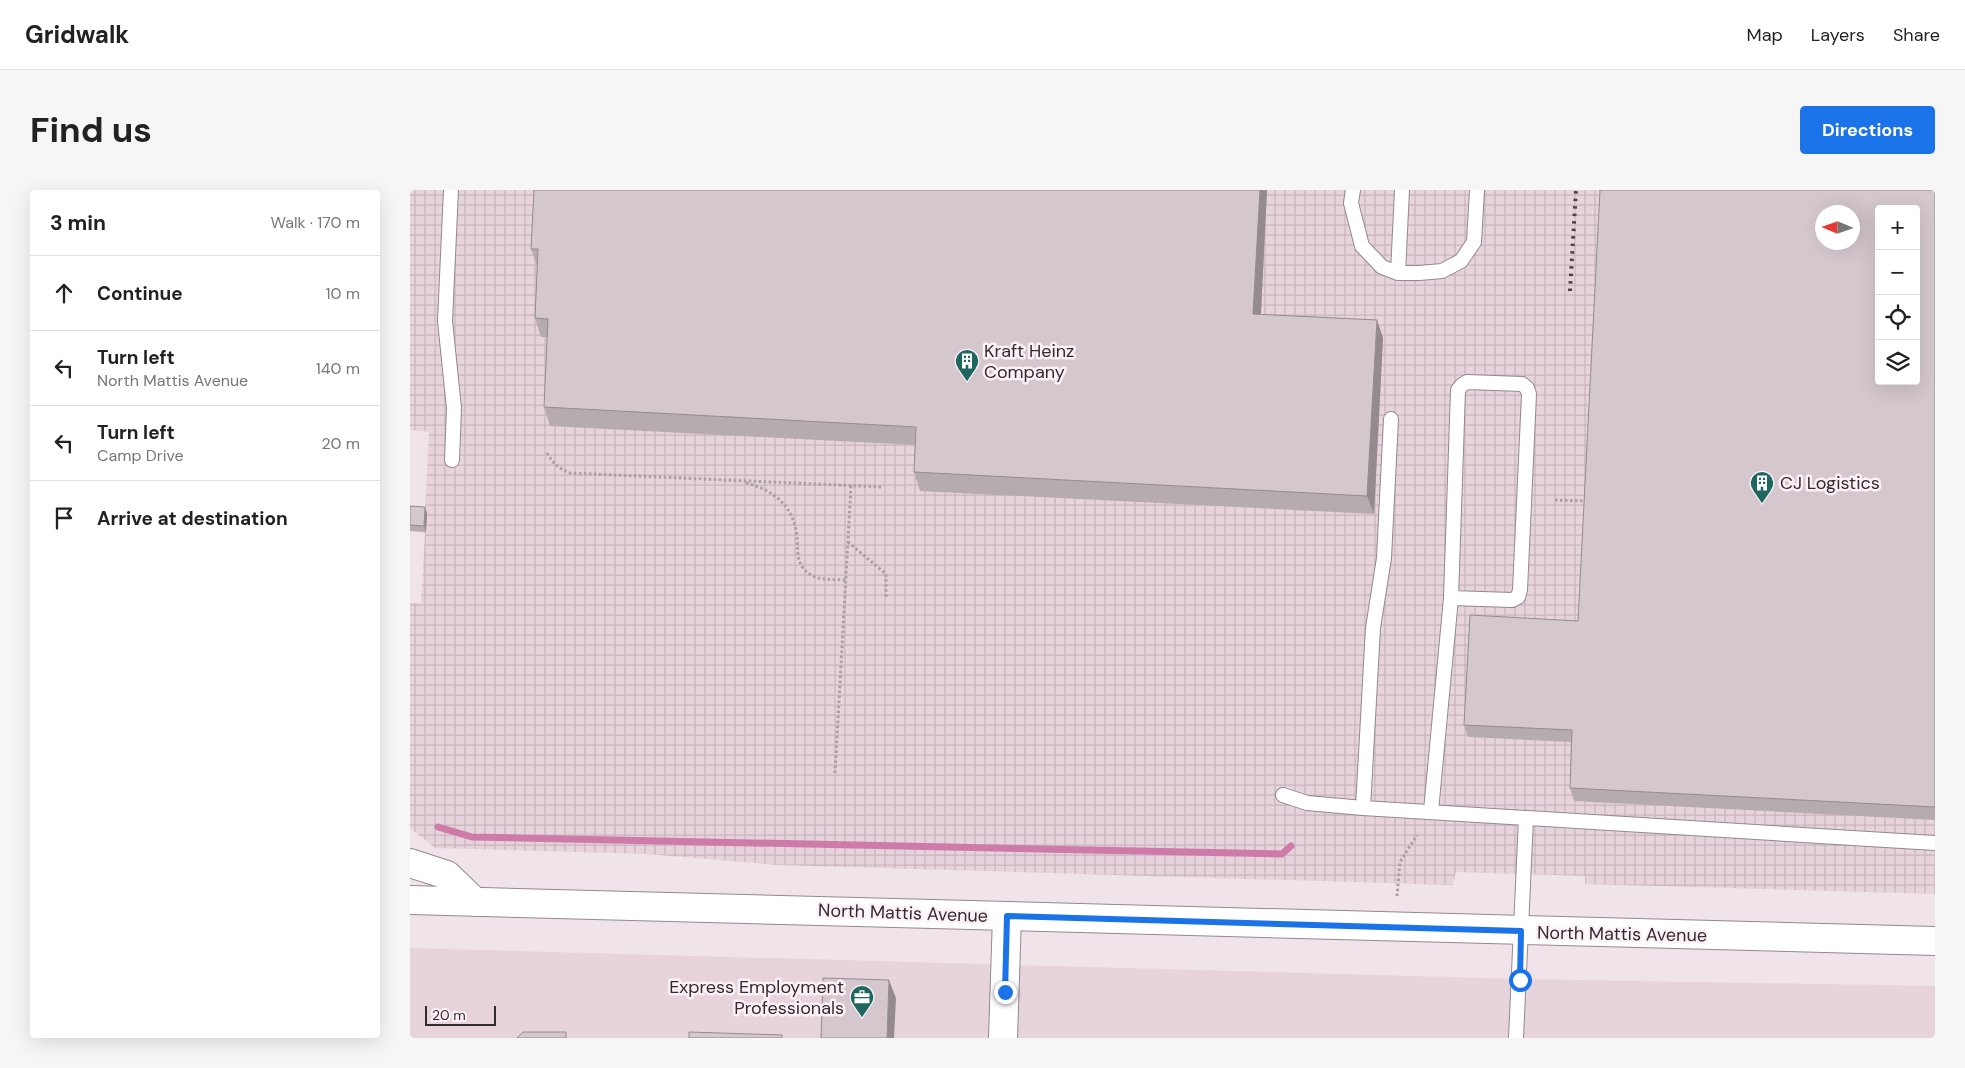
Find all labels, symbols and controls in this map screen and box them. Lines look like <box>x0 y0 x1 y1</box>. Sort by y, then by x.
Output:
text: Gridwalk <box>25 19 129 50</box>
text: Map <box>1747 23 1783 47</box>
text: Layers <box>1811 23 1865 47</box>
text: Share <box>1893 23 1940 47</box>
button: Directions <box>1800 106 1935 154</box>
text: Find us <box>30 107 152 153</box>
north arrow <box>1815 205 1860 250</box>
map controls <box>1875 205 1920 385</box>
button: + <box>1875 205 1920 250</box>
text: 3 min <box>50 209 106 237</box>
text: Walk · 170 m <box>271 212 360 233</box>
button: − <box>1875 250 1920 295</box>
icon: ahead <box>50 279 78 307</box>
text: Continue <box>97 281 183 306</box>
text: 10 m <box>326 283 360 304</box>
button: locate <box>1875 295 1920 340</box>
place label: Kraft Heinz Company <box>984 339 1074 384</box>
button: layers <box>1875 340 1920 385</box>
text: Turn left <box>97 345 175 370</box>
building icon: Kraft Heinz Company <box>954 348 980 382</box>
icon: left <box>50 354 78 382</box>
text: 140 m <box>316 358 360 379</box>
text: North Mattis Avenue <box>97 370 248 391</box>
text: Turn left <box>97 420 175 445</box>
icon: left <box>50 429 78 457</box>
text: 20 m <box>321 433 360 454</box>
text: Camp Drive <box>97 445 184 466</box>
building icon: CJ Logistics <box>1749 470 1775 504</box>
place label: CJ Logistics <box>1780 471 1880 495</box>
icon: arrive <box>50 504 78 532</box>
text: Arrive at destination <box>97 506 288 531</box>
street label: North Mattis Avenue <box>818 898 988 928</box>
street label: North Mattis Avenue <box>1537 921 1707 947</box>
route start <box>1509 969 1532 992</box>
place label: Express Employment Professionals <box>669 975 844 1020</box>
route end <box>994 981 1017 1004</box>
office icon: Express Employment Professionals <box>849 984 875 1018</box>
scale bar <box>425 1003 496 1026</box>
text: 20 m <box>432 1006 466 1024</box>

